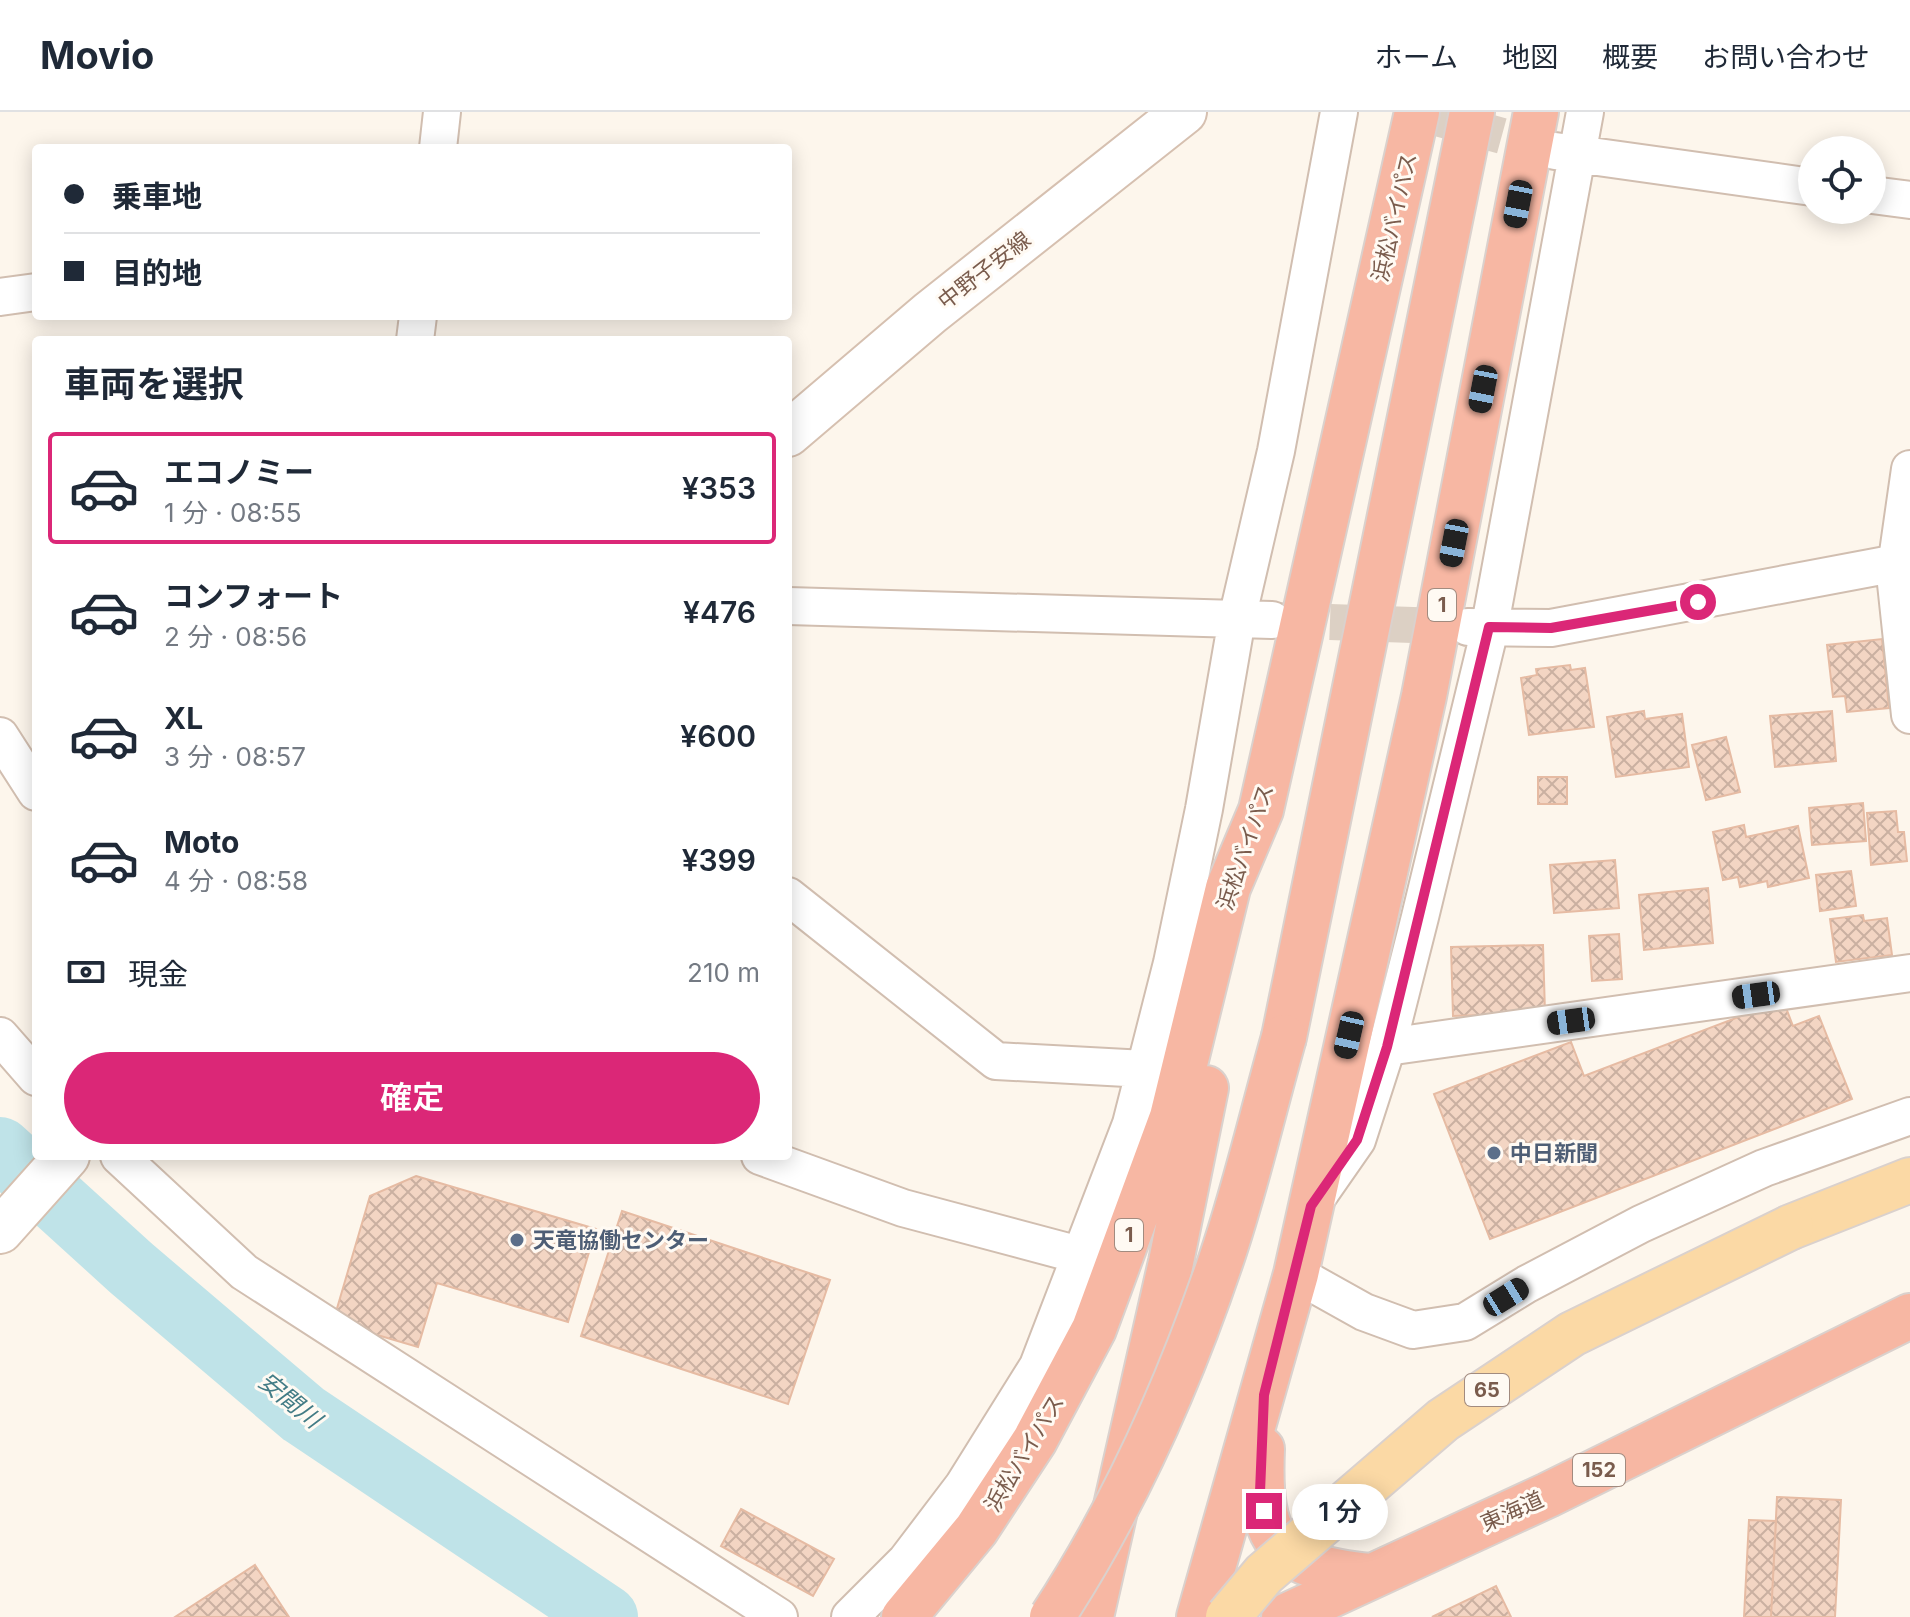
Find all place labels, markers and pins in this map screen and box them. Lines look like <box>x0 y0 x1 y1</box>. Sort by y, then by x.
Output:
place label: 中日新聞 <box>1510 1140 1598 1166</box>
marker: 中日新聞 <box>1485 1144 1503 1162</box>
place label: 天竜協働センター <box>533 1227 709 1253</box>
marker: 天竜協働センター <box>508 1231 526 1249</box>

